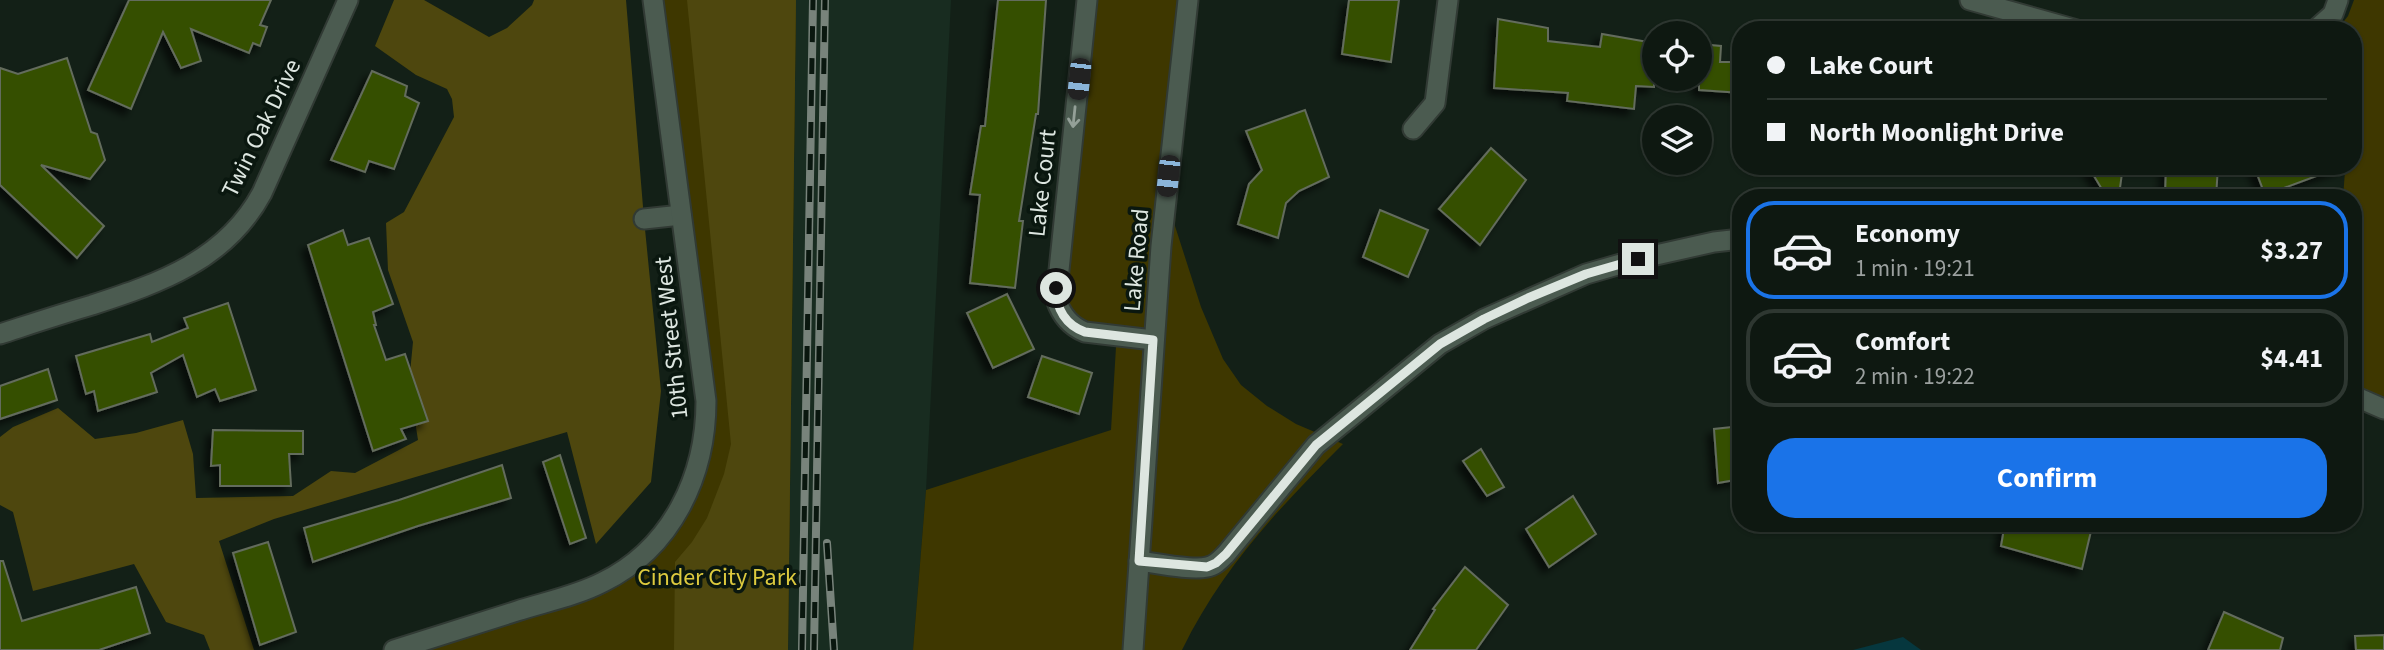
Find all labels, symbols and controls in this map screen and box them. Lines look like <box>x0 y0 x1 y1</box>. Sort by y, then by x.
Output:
map controls <box>1642 21 1712 175</box>
button: locate <box>1642 21 1712 91</box>
text: Lake Court <box>1809 47 1933 84</box>
street label: Twin Oak Drive <box>213 53 310 203</box>
car <box>1067 57 1092 101</box>
one-way arrow <box>1068 105 1081 127</box>
button: layers <box>1642 105 1712 175</box>
text: North Moonlight Drive <box>1809 114 2064 151</box>
street label: Lake Court <box>1019 127 1066 239</box>
car <box>1156 154 1181 198</box>
street label: Lake Road <box>1115 207 1158 313</box>
text: Economy <box>1855 215 1960 252</box>
icon: car <box>1771 219 1834 282</box>
text: $3.27 <box>2260 232 2323 269</box>
route end <box>1622 243 1654 275</box>
text: 1 min · 19:21 <box>1855 252 1975 285</box>
street label: 10th Street West <box>646 255 697 421</box>
route start <box>1040 272 1072 304</box>
text: Comfort <box>1855 323 1950 360</box>
icon: car <box>1771 327 1834 390</box>
text: $4.41 <box>2260 340 2323 377</box>
text: 2 min · 19:22 <box>1855 360 1975 393</box>
button: Confirm <box>1767 438 2327 518</box>
park label: Cinder City Park <box>637 560 797 595</box>

